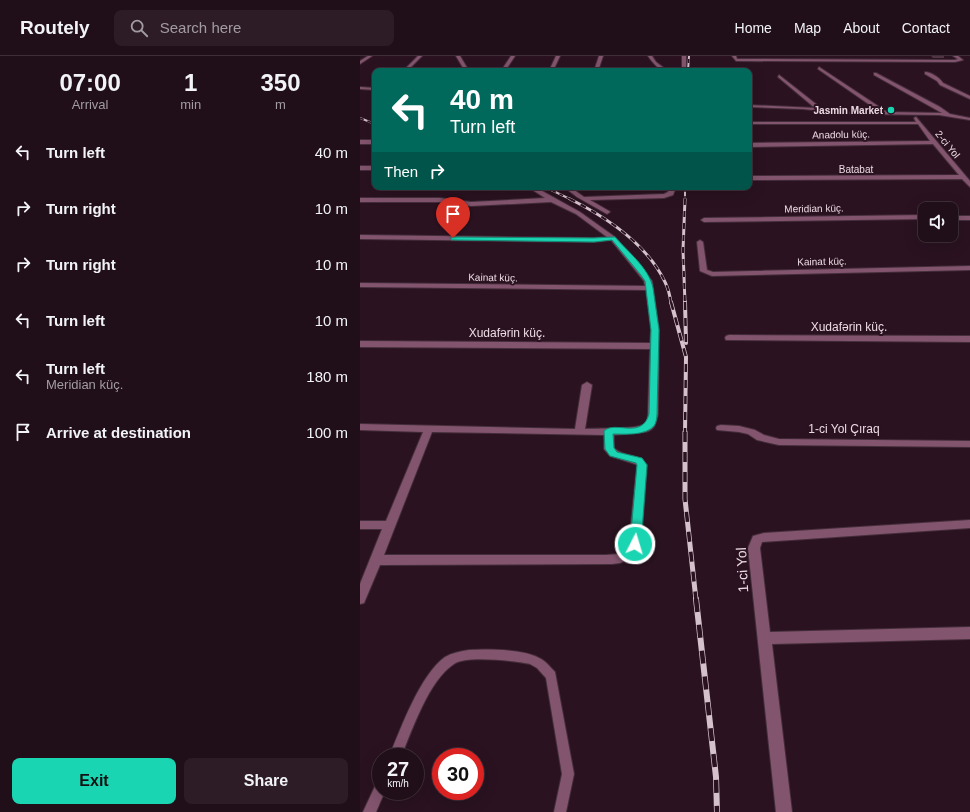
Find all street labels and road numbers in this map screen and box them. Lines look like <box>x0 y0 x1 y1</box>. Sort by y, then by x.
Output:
street label: Anadolu küç. <box>812 128 870 141</box>
street label: 2-ci Yol <box>933 128 962 160</box>
street label: Batabat <box>839 164 873 175</box>
street label: Meridian küç. <box>784 202 844 215</box>
street label: Kainat küç. <box>797 256 847 267</box>
street label: Kainat küç. <box>468 272 518 283</box>
street label: Xudafərin küç. <box>811 320 887 334</box>
street label: Xudafərin küç. <box>469 326 545 340</box>
street label: 1-ci Yol Çıraq <box>808 422 880 436</box>
street label: 1-ci Yol <box>733 547 751 593</box>

